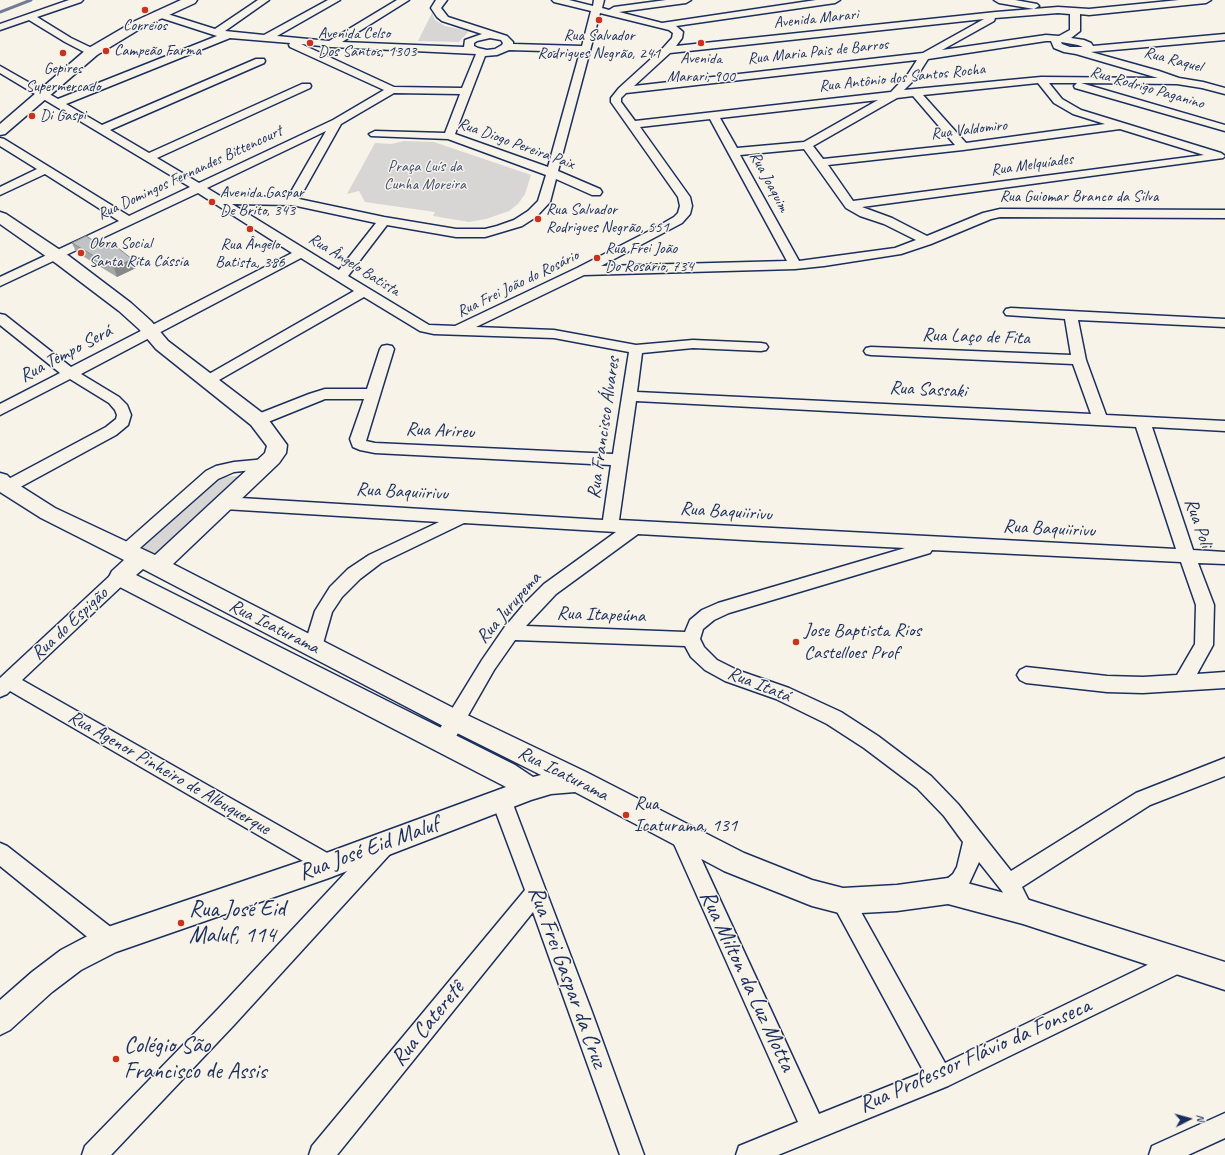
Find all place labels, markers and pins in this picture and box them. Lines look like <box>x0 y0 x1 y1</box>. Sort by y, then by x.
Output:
marker: Correios <box>140 5 150 15</box>
marker: Rua Salvador Rodrigues Negrão, 241 <box>594 15 604 25</box>
place label: Correios <box>123 16 167 36</box>
place label: Avenida Celso Dos Santos, 1303 <box>318 24 416 62</box>
place label: Rua Salvador Rodrigues Negrão, 241 <box>538 26 660 64</box>
marker: Avenida Celso Dos Santos, 1303 <box>305 38 315 48</box>
marker: Avenida Marari, 900 <box>696 38 706 48</box>
place label: Campeão Farma <box>114 41 201 61</box>
marker: Campeão Farma <box>101 46 111 56</box>
marker: Gepires Supermercado <box>58 48 68 58</box>
place label: Avenida Marari, 900 <box>667 49 735 87</box>
place label: Gepires Supermercado <box>26 59 100 97</box>
place label: Di Gaspi <box>40 106 86 126</box>
marker: Di Gaspi <box>27 111 37 121</box>
place label: Avenida Gaspar De Brito, 343 <box>220 183 304 221</box>
marker: Avenida Gaspar De Brito, 343 <box>207 197 217 207</box>
place label: Rua Salvador Rodrigues Negrão, 551 <box>546 200 669 238</box>
marker: Rua Salvador Rodrigues Negrão, 551 <box>533 214 543 224</box>
marker: Rua Ângelo Batista, 386 <box>245 224 255 234</box>
place label: Obra Social Santa Rita Cássia <box>89 234 188 272</box>
place label: Rua Ângelo Batista, 386 <box>215 235 285 273</box>
place label: Rua Frei João Do Rosário, 734 <box>605 239 694 277</box>
marker: Obra Social Santa Rita Cássia <box>76 248 86 258</box>
marker: Rua Frei João Do Rosário, 734 <box>592 253 602 263</box>
place label: Jose Baptista Rios Castelloes Prof <box>804 620 921 664</box>
marker: Jose Baptista Rios Castelloes Prof <box>791 637 801 647</box>
place label: Rua Icaturama, 131 <box>634 793 737 837</box>
marker: Rua Icaturama, 131 <box>621 810 631 820</box>
place label: Rua José Eid Maluf, 114 <box>189 896 285 950</box>
marker: Rua José Eid Maluf, 114 <box>176 918 186 928</box>
place label: Colégio São Francisco de Assis <box>124 1032 266 1086</box>
marker: Colégio São Francisco de Assis <box>111 1054 121 1064</box>

